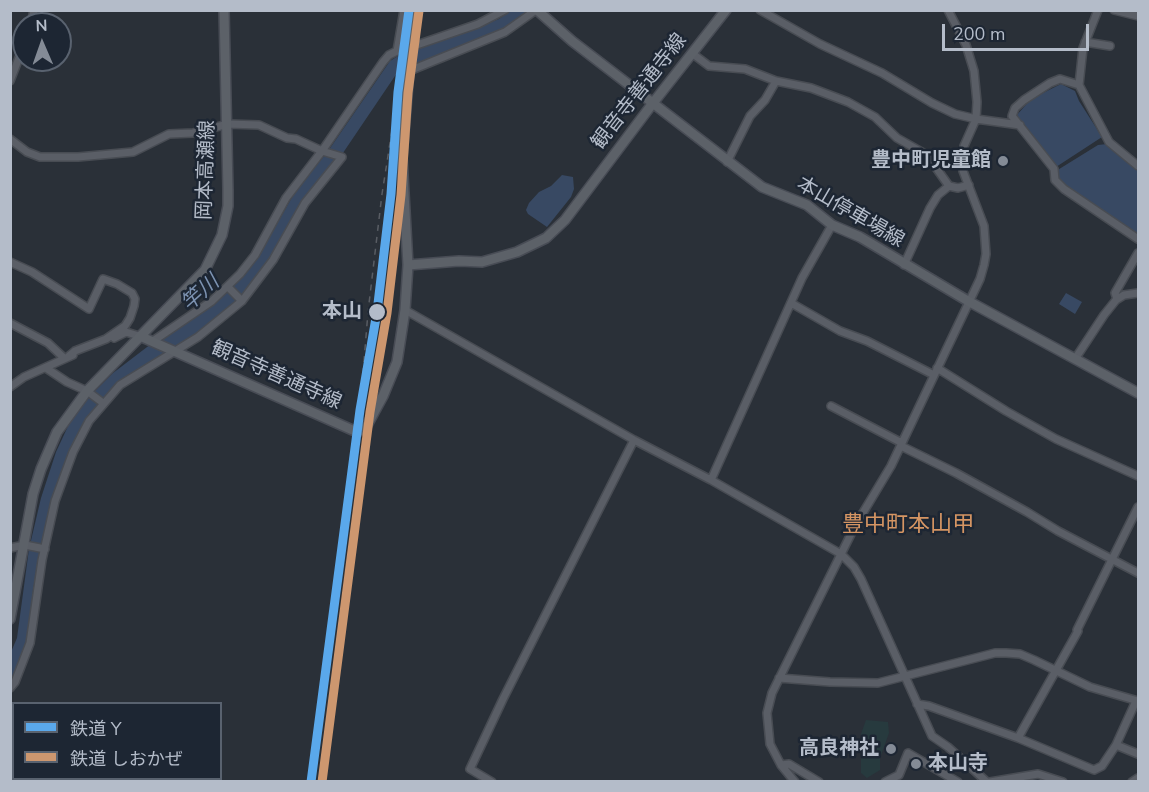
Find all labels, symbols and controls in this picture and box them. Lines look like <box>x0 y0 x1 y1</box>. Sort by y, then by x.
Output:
north arrow <box>12 12 72 72</box>
scale bar <box>945 12 1092 50</box>
text: N <box>35 15 48 37</box>
text: 200 m <box>953 22 1005 46</box>
street label: 観音寺善通寺線 <box>587 29 693 155</box>
street label: 岡本高瀬線 <box>193 120 221 220</box>
place label: 豊中町児童館 <box>871 149 991 173</box>
marker: 豊中町児童館 <box>996 154 1010 168</box>
street label: 本山停車場線 <box>792 173 908 253</box>
water label: 竿川 <box>177 271 225 317</box>
place label: 本山 <box>322 300 362 324</box>
marker: 本山 <box>367 302 387 322</box>
street label: 観音寺善通寺線 <box>207 337 345 415</box>
district label: 豊中町本山甲 <box>842 513 974 539</box>
legend <box>12 702 222 780</box>
text: 鉄道 Y <box>70 717 121 741</box>
place label: 高良神社 <box>799 737 879 761</box>
marker: 高良神社 <box>884 742 898 756</box>
text: 鉄道 しおかぜ <box>70 747 183 771</box>
place label: 本山寺 <box>928 752 988 776</box>
marker: 本山寺 <box>909 757 923 771</box>

